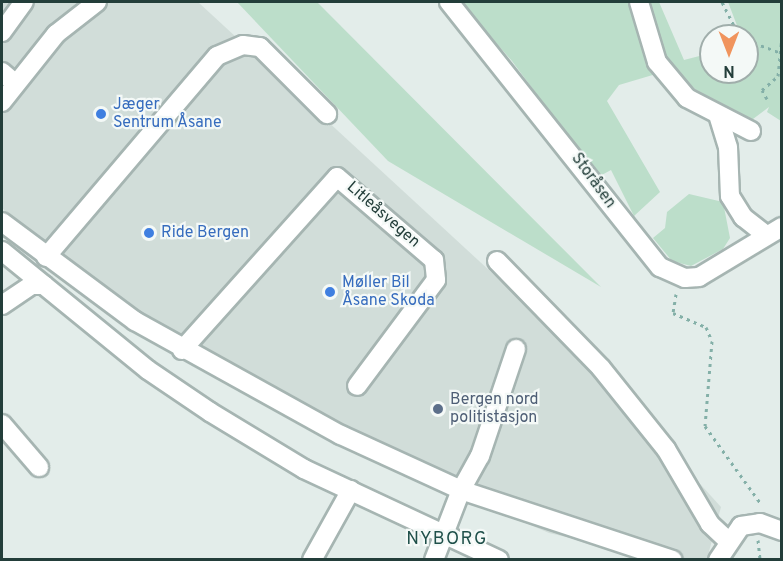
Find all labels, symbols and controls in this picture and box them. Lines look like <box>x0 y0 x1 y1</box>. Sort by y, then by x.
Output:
north arrow <box>699 24 759 84</box>
text: N <box>723 60 735 80</box>
place label: Jæger Sentrum Åsane <box>113 95 222 133</box>
marker: Jæger Sentrum Åsane <box>94 107 108 121</box>
street label: Storåsen <box>567 150 619 212</box>
street label: Litleåsvegen <box>342 178 424 252</box>
place label: Ride Bergen <box>161 223 249 243</box>
marker: Ride Bergen <box>142 226 156 240</box>
place label: Møller Bil Åsane Skoda <box>342 273 435 311</box>
marker: Møller Bil Åsane Skoda <box>323 285 337 299</box>
place label: Bergen nord politistasjon <box>450 390 539 428</box>
marker: Bergen nord politistasjon <box>431 402 445 416</box>
district label: NYBORG <box>406 529 488 551</box>

